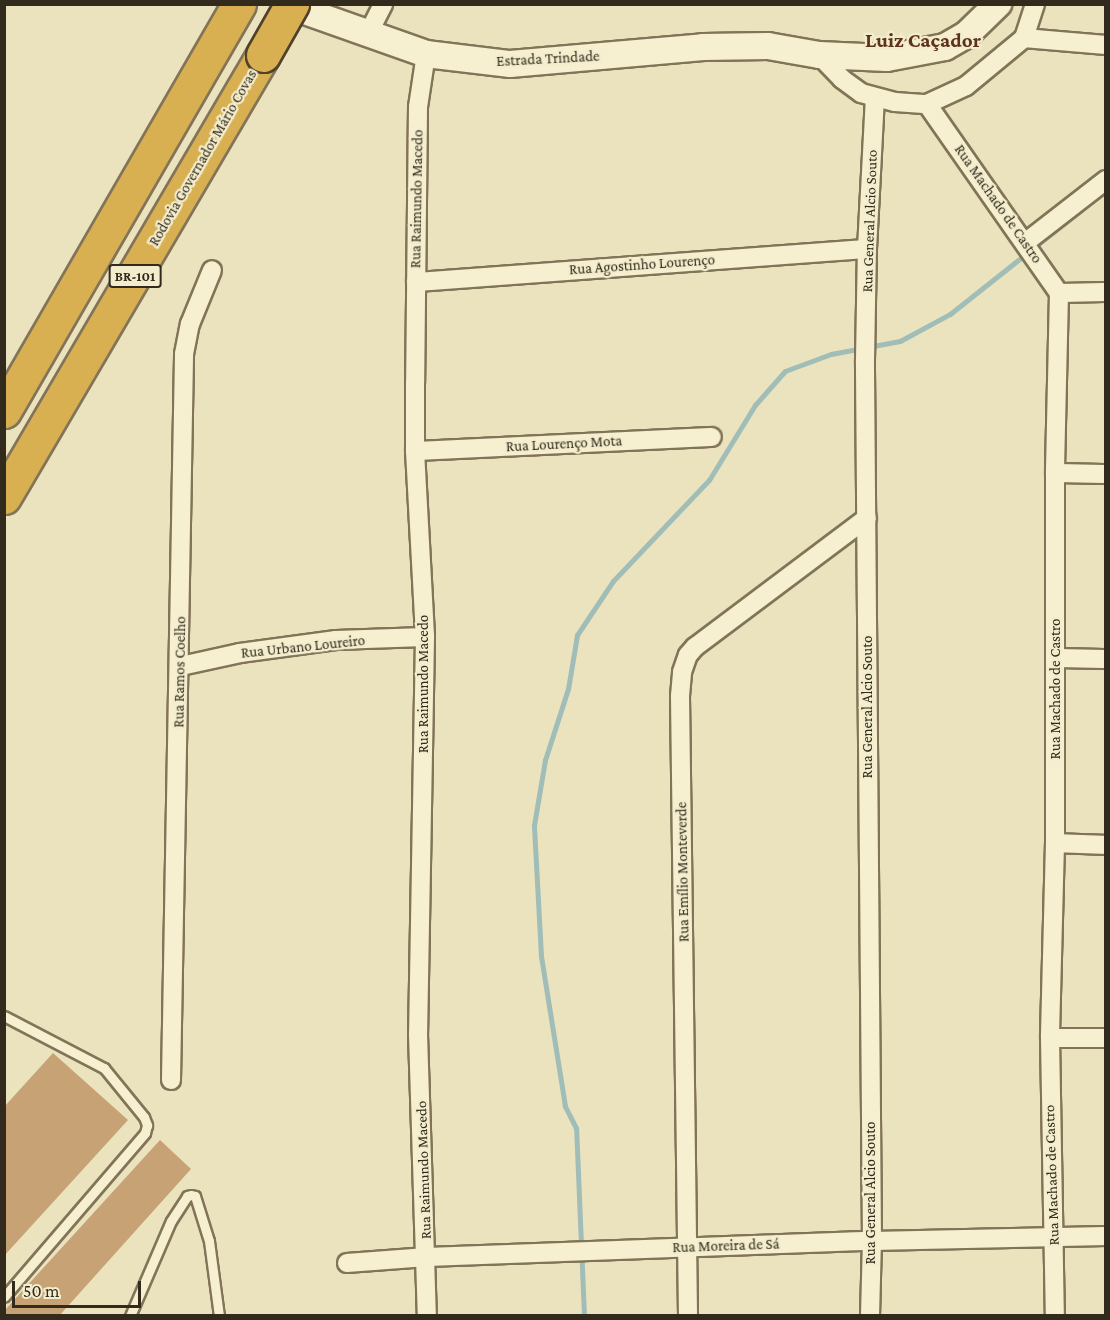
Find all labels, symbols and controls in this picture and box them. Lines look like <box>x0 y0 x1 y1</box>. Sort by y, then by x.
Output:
district label: Luiz Caçador <box>865 27 981 53</box>
street label: Estrada Trindade <box>496 47 600 71</box>
street label: Rodovia Governador Mário Covas <box>145 67 261 249</box>
street label: Rua Raimundo Macedo <box>407 130 427 268</box>
street label: Rua Machado de Castro <box>950 141 1046 267</box>
street label: Rua General Alcio Souto <box>859 149 881 293</box>
street label: Rua Agostinho Lourenço <box>568 251 716 279</box>
road number: BR-101 <box>108 265 162 287</box>
street label: Rua Lourenço Mota <box>505 432 623 456</box>
street label: Rua Raimundo Macedo <box>415 615 433 753</box>
street label: Rua Ramos Coelho <box>170 616 190 728</box>
street label: Rua Machado de Castro <box>1047 619 1065 759</box>
street label: Rua Urbano Loureiro <box>240 632 366 662</box>
street label: Rua General Alcio Souto <box>859 636 877 778</box>
street label: Rua Emílio Monteverde <box>673 802 693 942</box>
street label: Rua Raimundo Macedo <box>413 1100 435 1240</box>
street label: Rua Machado de Castro <box>1041 1104 1063 1246</box>
street label: Rua General Alcio Souto <box>862 1122 880 1264</box>
street label: Rua Moreira de Sá <box>672 1235 780 1257</box>
scale bar <box>15 1269 144 1307</box>
text: 50 m <box>23 1281 60 1301</box>

